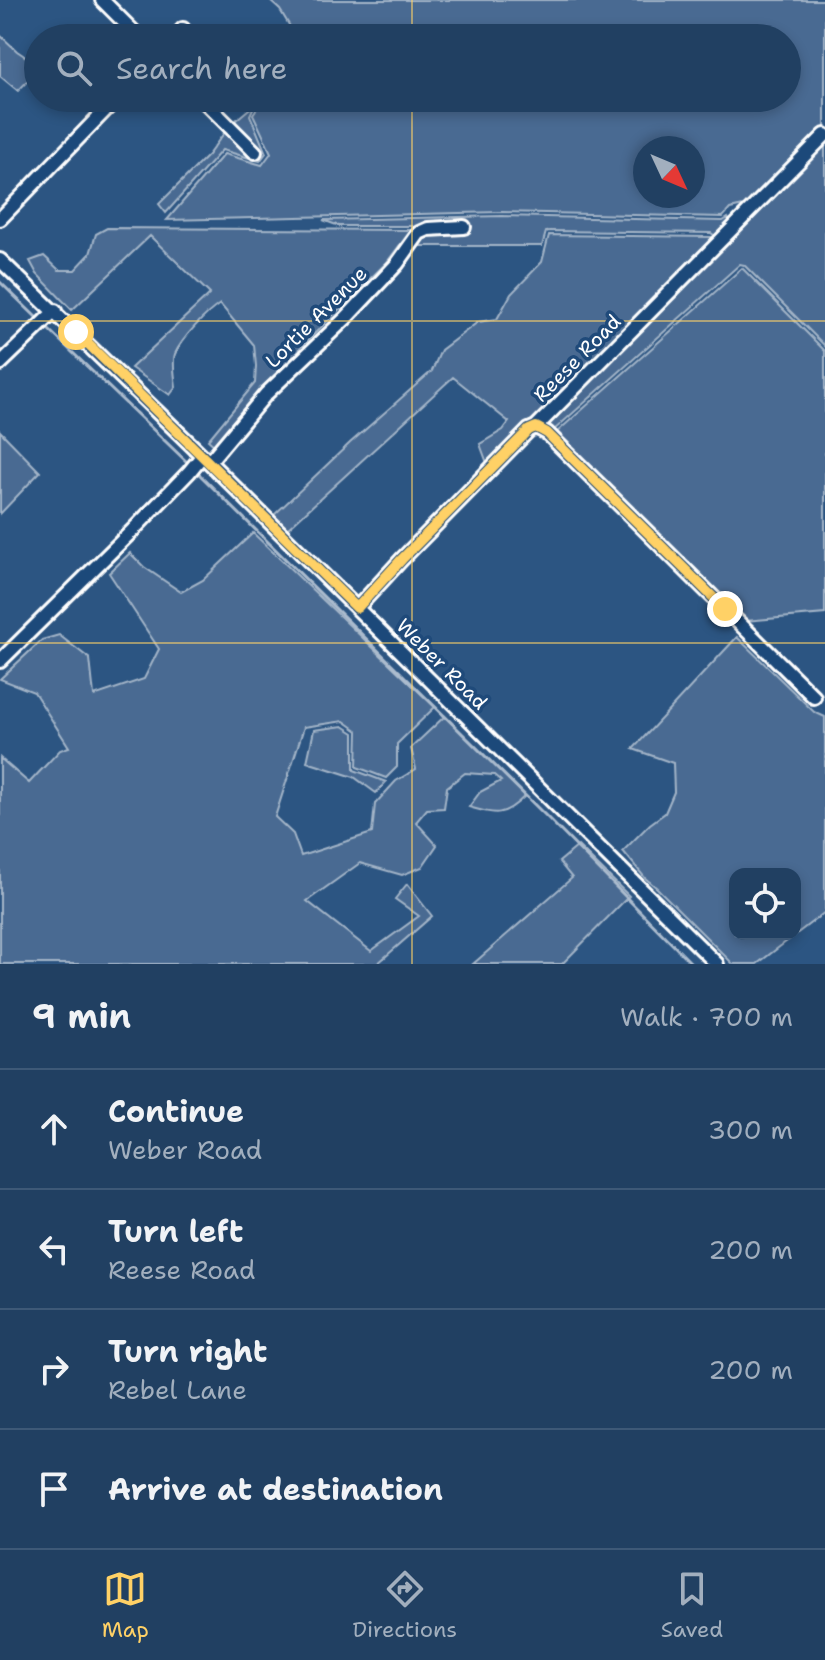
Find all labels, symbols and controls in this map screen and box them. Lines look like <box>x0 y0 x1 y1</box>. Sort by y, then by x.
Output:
search box <box>24 24 801 112</box>
icon: search <box>52 46 96 90</box>
text: Search here <box>116 48 287 89</box>
north arrow <box>633 136 705 208</box>
street label: Lortie Avenue <box>260 261 372 373</box>
street label: Reese Road <box>528 308 627 407</box>
route start <box>58 314 94 350</box>
route end <box>707 591 743 627</box>
street label: Weber Road <box>391 613 493 715</box>
map controls <box>729 868 801 940</box>
button: locate <box>729 868 801 940</box>
text: 9 min <box>32 993 131 1039</box>
text: Walk · 700 m <box>620 999 793 1034</box>
text: Continue <box>108 1091 244 1132</box>
icon: ahead <box>32 1107 76 1151</box>
text: 300 m <box>708 1112 793 1147</box>
text: Weber Road <box>108 1132 262 1167</box>
text: Turn left <box>108 1211 243 1252</box>
icon: left <box>32 1227 76 1271</box>
text: 200 m <box>708 1232 793 1267</box>
text: Reese Road <box>108 1252 255 1287</box>
text: Turn right <box>108 1331 267 1372</box>
icon: right <box>32 1347 76 1391</box>
text: 200 m <box>708 1352 793 1387</box>
text: Rebel Lane <box>108 1372 247 1407</box>
icon: arrive <box>32 1467 76 1511</box>
text: Arrive at destination <box>108 1469 443 1510</box>
tab: Map <box>102 1567 149 1644</box>
tab: Directions <box>352 1567 457 1644</box>
tab: Saved <box>661 1567 723 1644</box>

